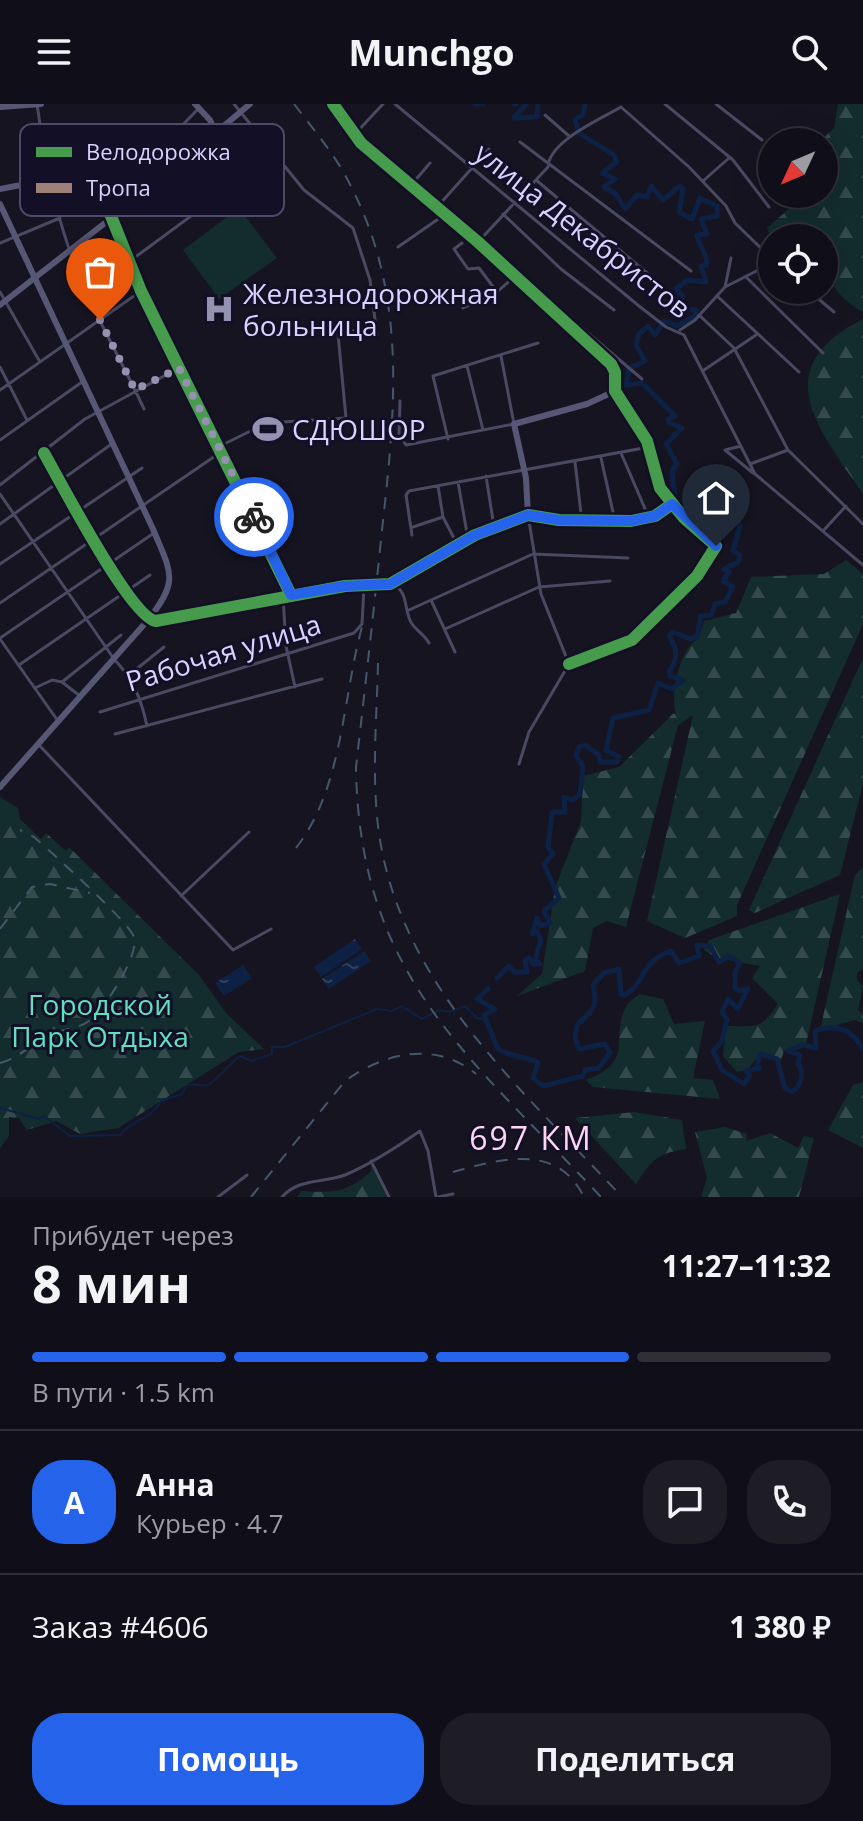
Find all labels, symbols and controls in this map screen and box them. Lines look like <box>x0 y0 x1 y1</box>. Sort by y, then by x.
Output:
text: Munchgo <box>348 28 515 77</box>
icon: menu <box>32 30 76 74</box>
icon: search <box>787 30 831 74</box>
legend <box>20 124 284 216</box>
north arrow <box>758 128 838 208</box>
map controls <box>758 128 838 304</box>
street label: улица Декабристов <box>467 134 699 326</box>
text: Велодорожка <box>86 136 231 166</box>
text: Тропа <box>86 172 151 202</box>
button: locate <box>758 224 838 304</box>
pin <box>66 238 134 320</box>
icon: bag <box>78 250 122 294</box>
place label: Железнодорожная больница <box>243 274 498 344</box>
hospital icon: Железнодорожная больница <box>202 292 236 326</box>
place label: СДЮШОР <box>292 410 426 448</box>
sports icon: СДЮШОР <box>251 412 285 446</box>
pin <box>682 464 750 546</box>
icon: home <box>694 476 738 520</box>
courier <box>214 477 294 557</box>
icon: bike <box>232 495 276 539</box>
street label: Рабочая улица <box>121 604 325 700</box>
park label: Городской Парк Отдыха <box>11 985 189 1055</box>
district label: 697 КМ <box>469 1116 593 1159</box>
text: Прибудет через <box>32 1217 234 1253</box>
text: 11:27–11:32 <box>662 1245 831 1286</box>
text: 8 мин <box>32 1247 191 1318</box>
text: В пути · 1.5 km <box>32 1374 215 1410</box>
button: chat <box>643 1460 727 1544</box>
button: phone <box>747 1460 831 1544</box>
text: Анна <box>136 1464 215 1505</box>
text: А <box>64 1482 84 1523</box>
text: Курьер · 4.7 <box>136 1505 284 1541</box>
text: Заказ #4606 <box>32 1606 209 1647</box>
text: 1 380 ₽ <box>729 1606 831 1647</box>
button: Помощь <box>32 1713 424 1805</box>
button: Поделиться <box>440 1713 831 1805</box>

